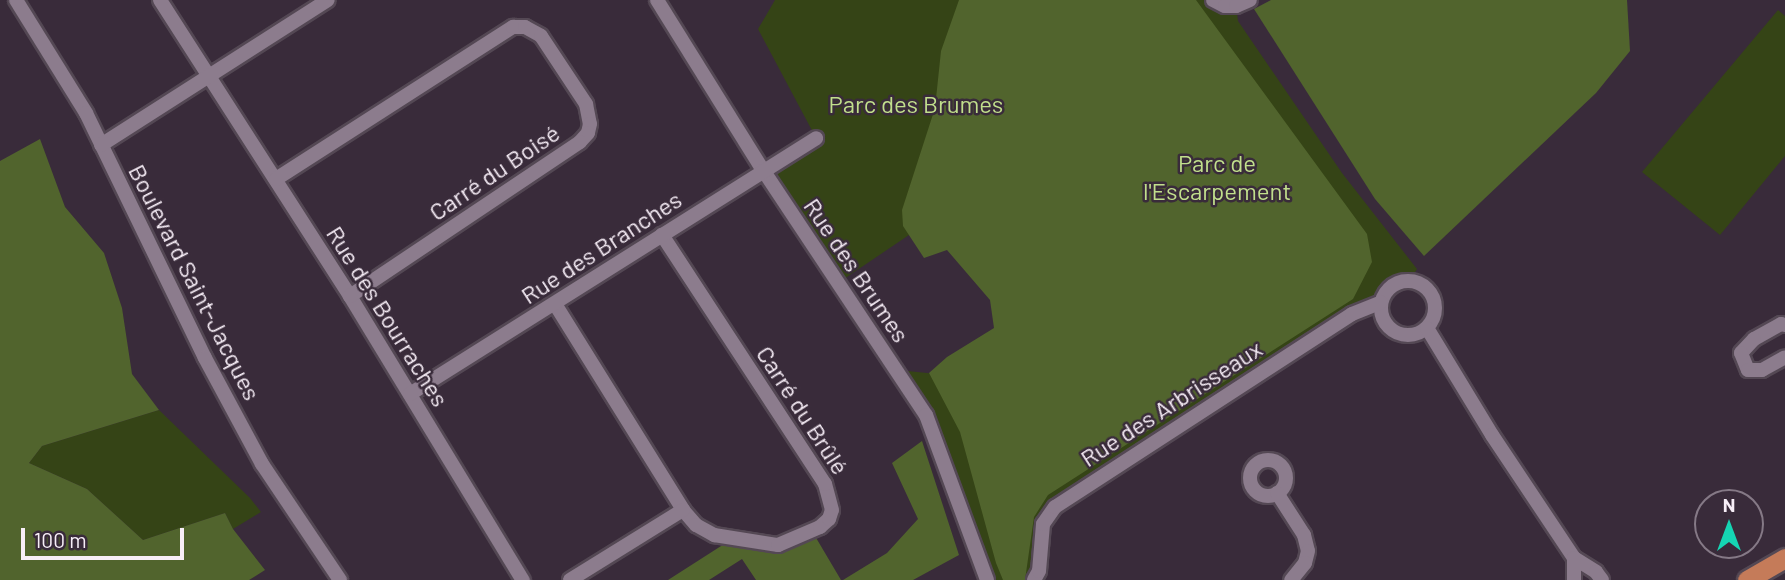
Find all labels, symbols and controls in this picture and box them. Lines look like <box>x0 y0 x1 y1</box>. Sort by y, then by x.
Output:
park label: Parc des Brumes <box>829 90 1003 118</box>
street label: Carré du Boisé <box>423 118 565 226</box>
park label: Parc de l'Escarpement <box>1143 149 1291 205</box>
street label: Boulevard Saint-Jacques <box>123 159 267 405</box>
street label: Rue des Branches <box>515 184 687 310</box>
street label: Rue des Brumes <box>798 192 916 348</box>
street label: Rue des Bourraches <box>321 221 455 411</box>
street label: Rue des Arbrisseaux <box>1075 334 1267 472</box>
street label: Carré du Brûlé <box>751 340 855 480</box>
north arrow <box>1694 489 1764 559</box>
text: N <box>1723 493 1735 516</box>
scale bar <box>24 514 187 558</box>
text: 100 m <box>34 527 87 552</box>

